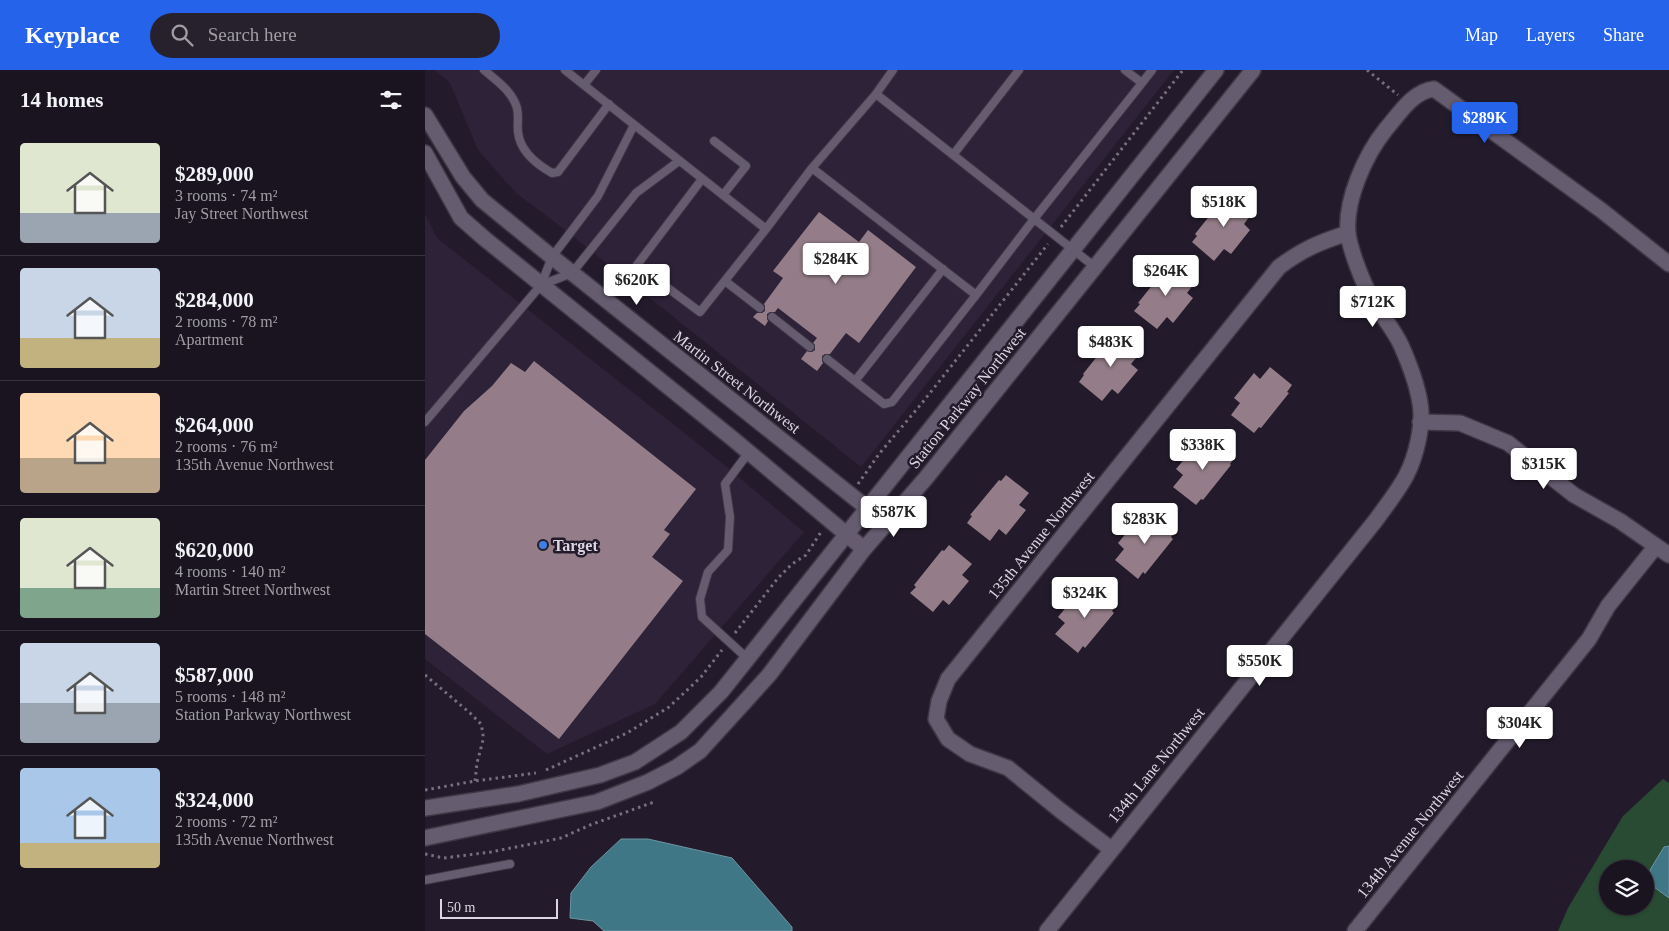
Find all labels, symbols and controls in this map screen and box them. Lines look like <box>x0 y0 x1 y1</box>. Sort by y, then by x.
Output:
search box <box>150 13 500 58</box>
icon: search <box>168 21 196 49</box>
text: Keyplace <box>25 22 120 48</box>
text: Search here <box>208 24 297 45</box>
text: Map <box>1465 25 1498 45</box>
text: Layers <box>1526 25 1575 45</box>
text: Share <box>1603 25 1644 45</box>
icon: filters <box>377 86 405 114</box>
text: 14 homes <box>20 88 103 112</box>
pin: $289K <box>1450 102 1520 144</box>
text: $289K <box>1463 109 1507 126</box>
text: $289,000 <box>175 162 254 186</box>
icon: home <box>60 163 120 223</box>
pin: $518K <box>1189 186 1259 228</box>
text: 3 rooms · 74 m² <box>175 187 278 204</box>
text: $518K <box>1202 193 1246 210</box>
text: Jay Street Northwest <box>175 205 308 222</box>
pin: $284K <box>801 242 871 285</box>
text: $284K <box>814 250 858 267</box>
pin: $264K <box>1131 254 1201 297</box>
text: $264K <box>1144 262 1188 279</box>
pin: $620K <box>602 264 672 306</box>
text: $620K <box>615 271 659 288</box>
pin: $712K <box>1338 286 1408 328</box>
icon: home <box>60 288 120 348</box>
text: $284,000 <box>175 288 254 312</box>
text: $712K <box>1351 293 1395 310</box>
text: 2 rooms · 78 m² <box>175 313 278 330</box>
street label: Station Parkway Northwest <box>905 324 1030 472</box>
pin: $483K <box>1076 326 1146 368</box>
street label: Martin Street Northwest <box>670 327 804 437</box>
text: Apartment <box>175 331 243 348</box>
text: $483K <box>1089 333 1133 350</box>
icon: home <box>60 413 120 473</box>
text: $264,000 <box>175 413 254 437</box>
pin: $338K <box>1168 428 1238 471</box>
text: $338K <box>1181 436 1225 453</box>
text: 2 rooms · 76 m² <box>175 438 278 455</box>
pin: $315K <box>1509 448 1579 490</box>
text: $315K <box>1522 455 1566 472</box>
text: 135th Avenue Northwest <box>175 456 334 473</box>
street label: 135th Avenue Northwest <box>984 468 1098 602</box>
pin: $587K <box>859 496 929 538</box>
pin: $283K <box>1110 502 1180 545</box>
text: $587K <box>872 503 916 520</box>
text: $283K <box>1123 510 1167 527</box>
place label: Target <box>553 537 598 555</box>
icon: home <box>60 538 120 598</box>
text: $620,000 <box>175 538 254 562</box>
marker: Target <box>537 539 549 551</box>
text: 4 rooms · 140 m² <box>175 563 286 580</box>
pin: $324K <box>1050 576 1120 619</box>
text: Martin Street Northwest <box>175 581 331 598</box>
text: $324K <box>1063 584 1107 601</box>
pin: $550K <box>1225 644 1295 687</box>
text: $550K <box>1238 652 1282 669</box>
icon: home <box>60 663 120 723</box>
text: $587,000 <box>175 663 254 687</box>
text: 5 rooms · 148 m² <box>175 688 286 705</box>
street label: 134th Lane Northwest <box>1104 704 1208 826</box>
text: Station Parkway Northwest <box>175 706 351 723</box>
pin: $304K <box>1485 706 1555 749</box>
text: $304K <box>1498 714 1542 731</box>
street label: 134th Avenue Northwest <box>1353 767 1467 901</box>
icon: home <box>60 788 120 848</box>
text: $324,000 <box>175 788 254 812</box>
text: 2 rooms · 72 m² <box>175 813 278 830</box>
text: 135th Avenue Northwest <box>175 831 334 848</box>
map controls <box>1599 860 1654 915</box>
button: layers <box>1599 860 1654 915</box>
scale bar <box>440 896 557 919</box>
text: 50 m <box>447 900 475 915</box>

